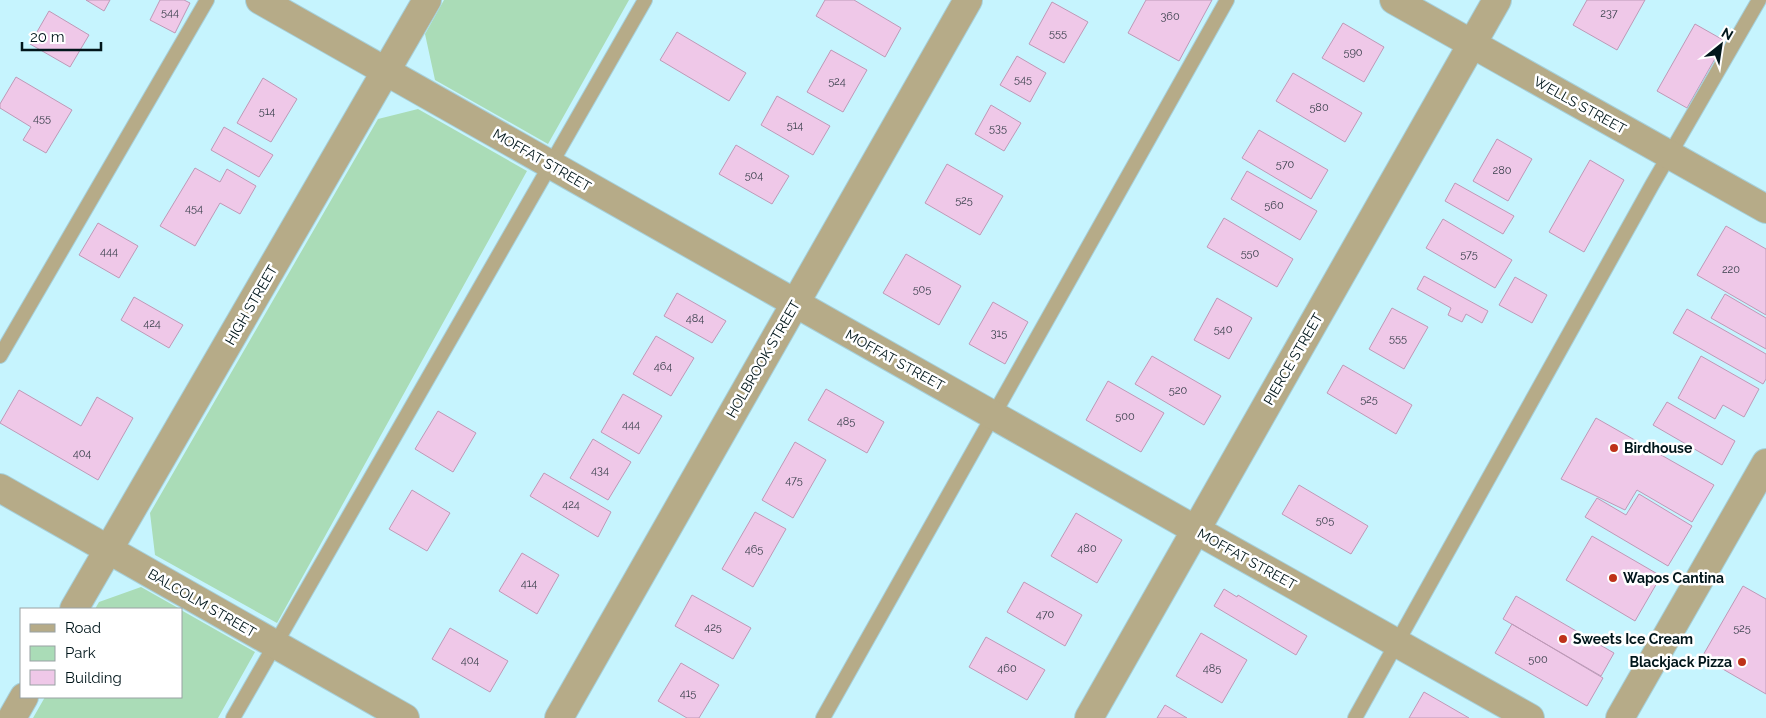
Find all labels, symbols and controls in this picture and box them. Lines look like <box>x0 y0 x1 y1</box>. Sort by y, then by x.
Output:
house number: 544 <box>161 6 179 19</box>
house number: 237 <box>1600 7 1618 20</box>
house number: 360 <box>1160 10 1180 23</box>
scale bar <box>22 20 101 52</box>
north arrow <box>1696 20 1746 70</box>
text: N <box>1719 24 1736 43</box>
house number: 555 <box>1049 27 1067 40</box>
text: 20 m <box>30 28 65 46</box>
house number: 590 <box>1343 46 1363 59</box>
house number: 545 <box>1014 73 1032 86</box>
street label: WELLS STREET <box>1531 73 1629 137</box>
house number: 524 <box>828 75 846 88</box>
house number: 580 <box>1309 101 1329 114</box>
house number: 514 <box>259 105 275 118</box>
house number: 455 <box>33 112 51 125</box>
house number: 514 <box>787 119 803 132</box>
house number: 535 <box>989 122 1007 135</box>
street label: MOFFAT STREET <box>490 125 594 195</box>
house number: 570 <box>1276 158 1295 171</box>
house number: 280 <box>1493 164 1512 177</box>
house number: 504 <box>745 169 763 182</box>
house number: 525 <box>955 194 973 207</box>
house number: 560 <box>1264 199 1284 212</box>
house number: 454 <box>185 202 203 215</box>
house number: 444 <box>100 245 118 258</box>
house number: 550 <box>1241 247 1260 260</box>
house number: 575 <box>1460 248 1478 261</box>
street label: HIGH STREET <box>222 262 281 348</box>
house number: 220 <box>1722 263 1740 276</box>
house number: 505 <box>913 283 931 296</box>
street label: HOLBROOK STREET <box>723 297 803 420</box>
street label: PIERCE STREET <box>1260 310 1326 408</box>
house number: 484 <box>686 312 704 325</box>
house number: 424 <box>143 317 161 330</box>
house number: 540 <box>1214 323 1233 336</box>
street label: MOFFAT STREET <box>843 326 948 394</box>
house number: 315 <box>991 327 1007 340</box>
house number: 555 <box>1389 332 1407 345</box>
house number: 464 <box>654 360 672 373</box>
house number: 520 <box>1169 384 1187 397</box>
house number: 525 <box>1360 393 1378 406</box>
house number: 500 <box>1115 410 1135 423</box>
house number: 485 <box>837 415 855 428</box>
house number: 444 <box>622 418 640 431</box>
place label: Birdhouse <box>1624 440 1693 456</box>
marker: Birdhouse <box>1608 442 1620 454</box>
house number: 404 <box>73 447 91 460</box>
house number: 434 <box>591 464 609 477</box>
house number: 475 <box>785 474 803 487</box>
house number: 424 <box>562 498 580 511</box>
house number: 505 <box>1316 514 1334 527</box>
street label: MOFFAT STREET <box>1195 525 1300 593</box>
house number: 480 <box>1077 542 1097 555</box>
house number: 465 <box>745 543 763 556</box>
street label: BALCOLM STREET <box>145 566 259 641</box>
place label: Wapos Cantina <box>1623 570 1724 586</box>
marker: Wapos Cantina <box>1607 572 1619 584</box>
house number: 414 <box>521 577 537 590</box>
legend <box>20 608 182 698</box>
house number: 470 <box>1036 608 1055 621</box>
text: Road <box>65 619 101 637</box>
house number: 425 <box>704 621 722 634</box>
house number: 525 <box>1733 622 1751 635</box>
place label: Sweets Ice Cream <box>1573 631 1693 647</box>
marker: Sweets Ice Cream <box>1557 633 1569 645</box>
text: Park <box>65 644 96 662</box>
house number: 500 <box>1528 653 1548 666</box>
house number: 404 <box>461 654 479 667</box>
place label: Blackjack Pizza <box>1629 654 1732 670</box>
marker: Blackjack Pizza <box>1736 656 1748 668</box>
house number: 460 <box>997 662 1017 675</box>
house number: 485 <box>1203 662 1221 675</box>
text: Building <box>65 669 122 687</box>
house number: 415 <box>680 687 696 700</box>

